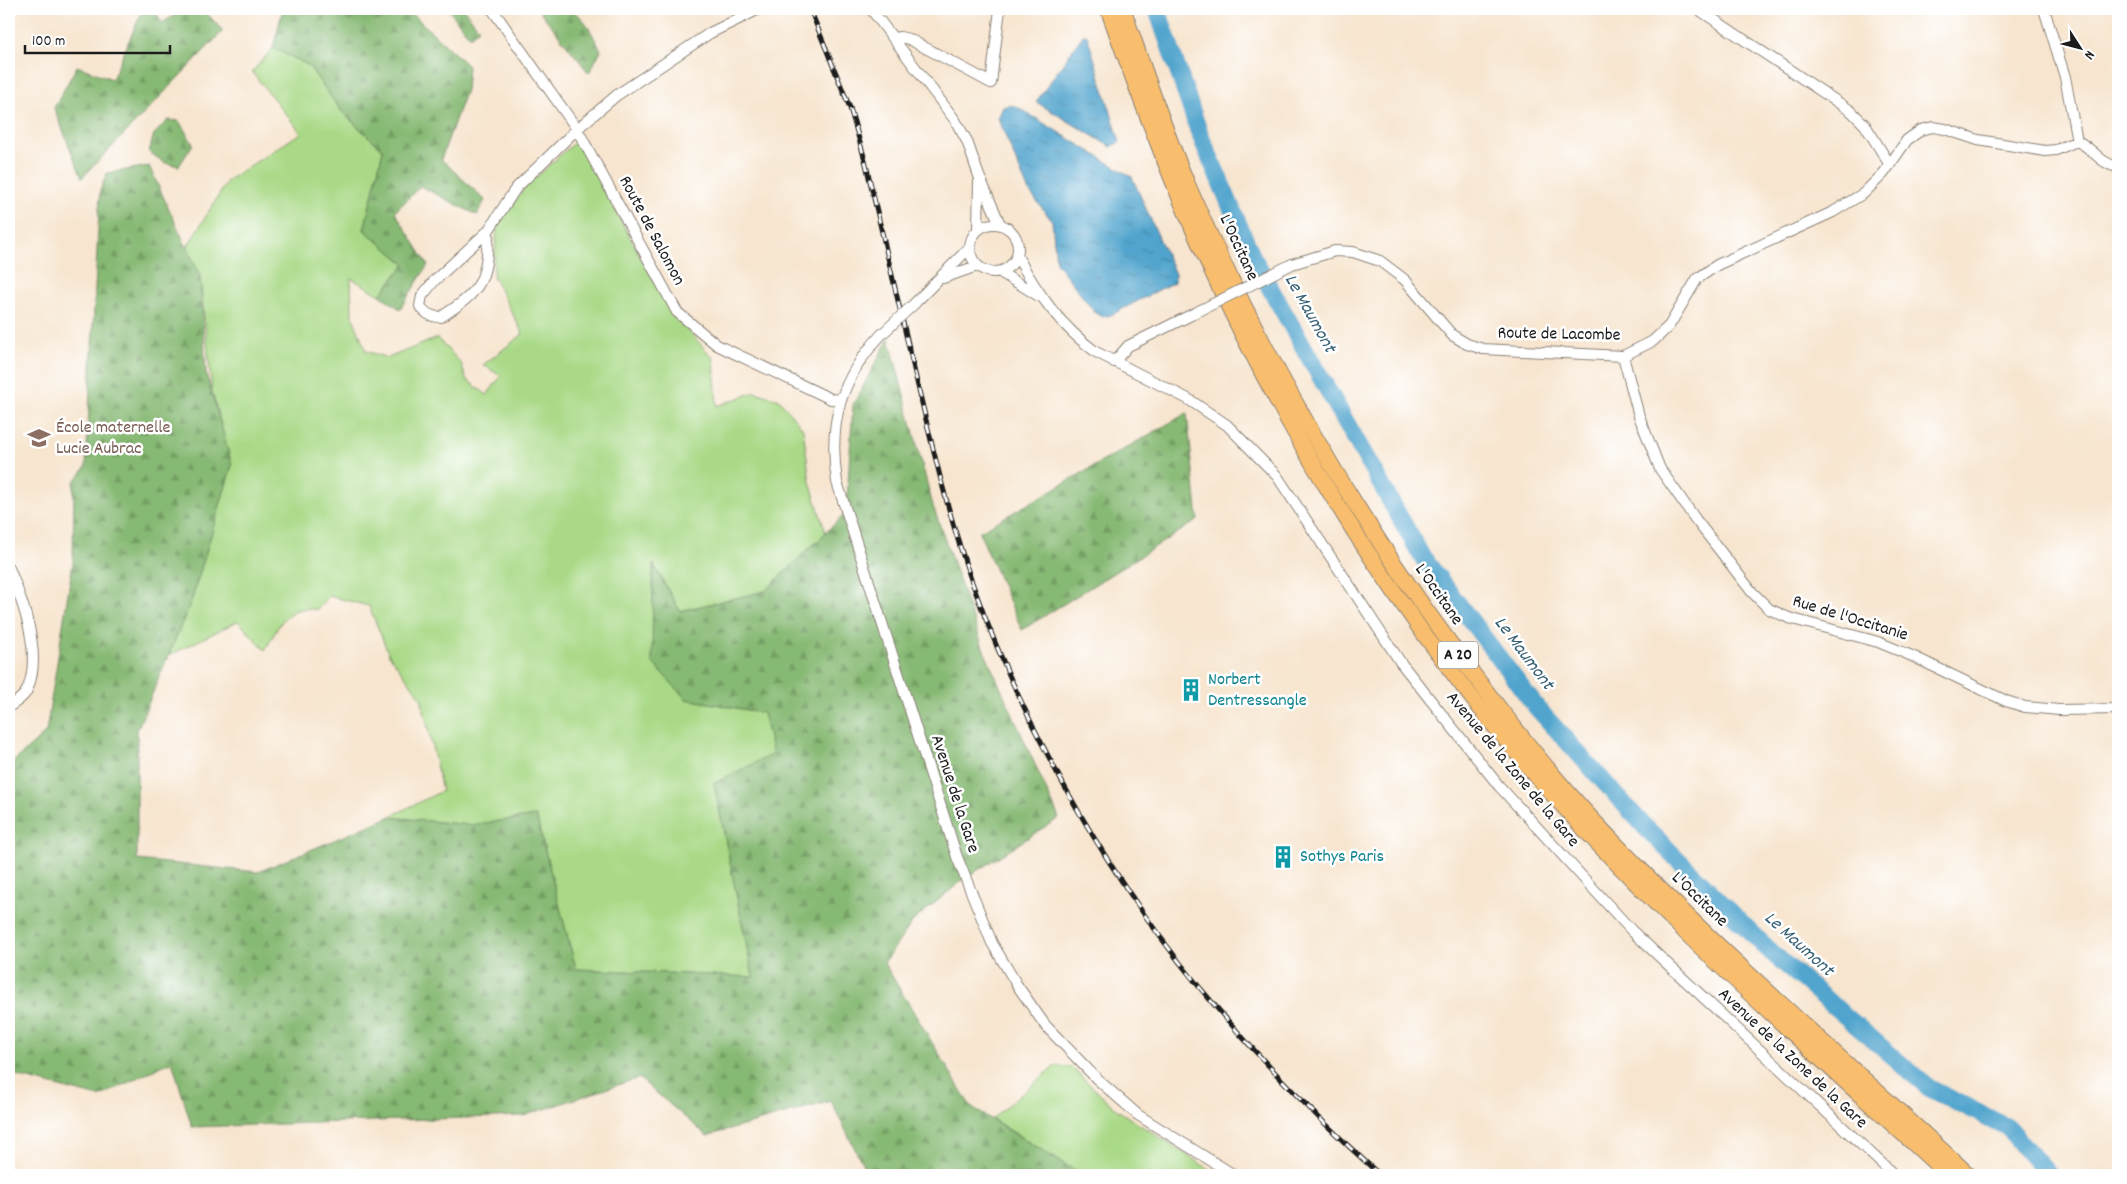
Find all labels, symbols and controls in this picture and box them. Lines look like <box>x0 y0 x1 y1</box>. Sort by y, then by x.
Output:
scale bar <box>25 22 170 54</box>
north arrow <box>2054 22 2104 72</box>
text: 100 m <box>32 31 65 53</box>
text: N <box>2079 46 2099 63</box>
street label: Route de Salomon <box>612 172 690 290</box>
street label: L'Occitane <box>1212 211 1264 285</box>
water label: Le Maumont <box>1276 270 1343 360</box>
street label: Route de Lacombe <box>1497 321 1621 349</box>
place label: École maternelle Lucie Aubrac <box>56 416 171 462</box>
school or university icon: École maternelle Lucie Aubrac <box>26 425 52 451</box>
street label: L'Occitane <box>1408 559 1468 631</box>
street label: Rue de l'Occitanie <box>1789 590 1911 648</box>
water label: Le Maumont <box>1486 612 1561 698</box>
road number: A 20 <box>1438 642 1478 668</box>
place label: Norbert Dentressangle <box>1208 668 1307 714</box>
building icon: Norbert Dentressangle <box>1178 677 1204 703</box>
street label: Avenue de la Zone de la Gare <box>1439 687 1585 853</box>
street label: Avenue de la Gare <box>923 732 985 856</box>
building icon: Sothys Paris <box>1270 844 1296 870</box>
place label: Sothys Paris <box>1300 845 1384 870</box>
street label: L'Occitane <box>1665 867 1733 933</box>
water label: Le Maumont <box>1757 906 1840 985</box>
street label: Avenue de la Zone de la Gare <box>1712 983 1872 1135</box>

